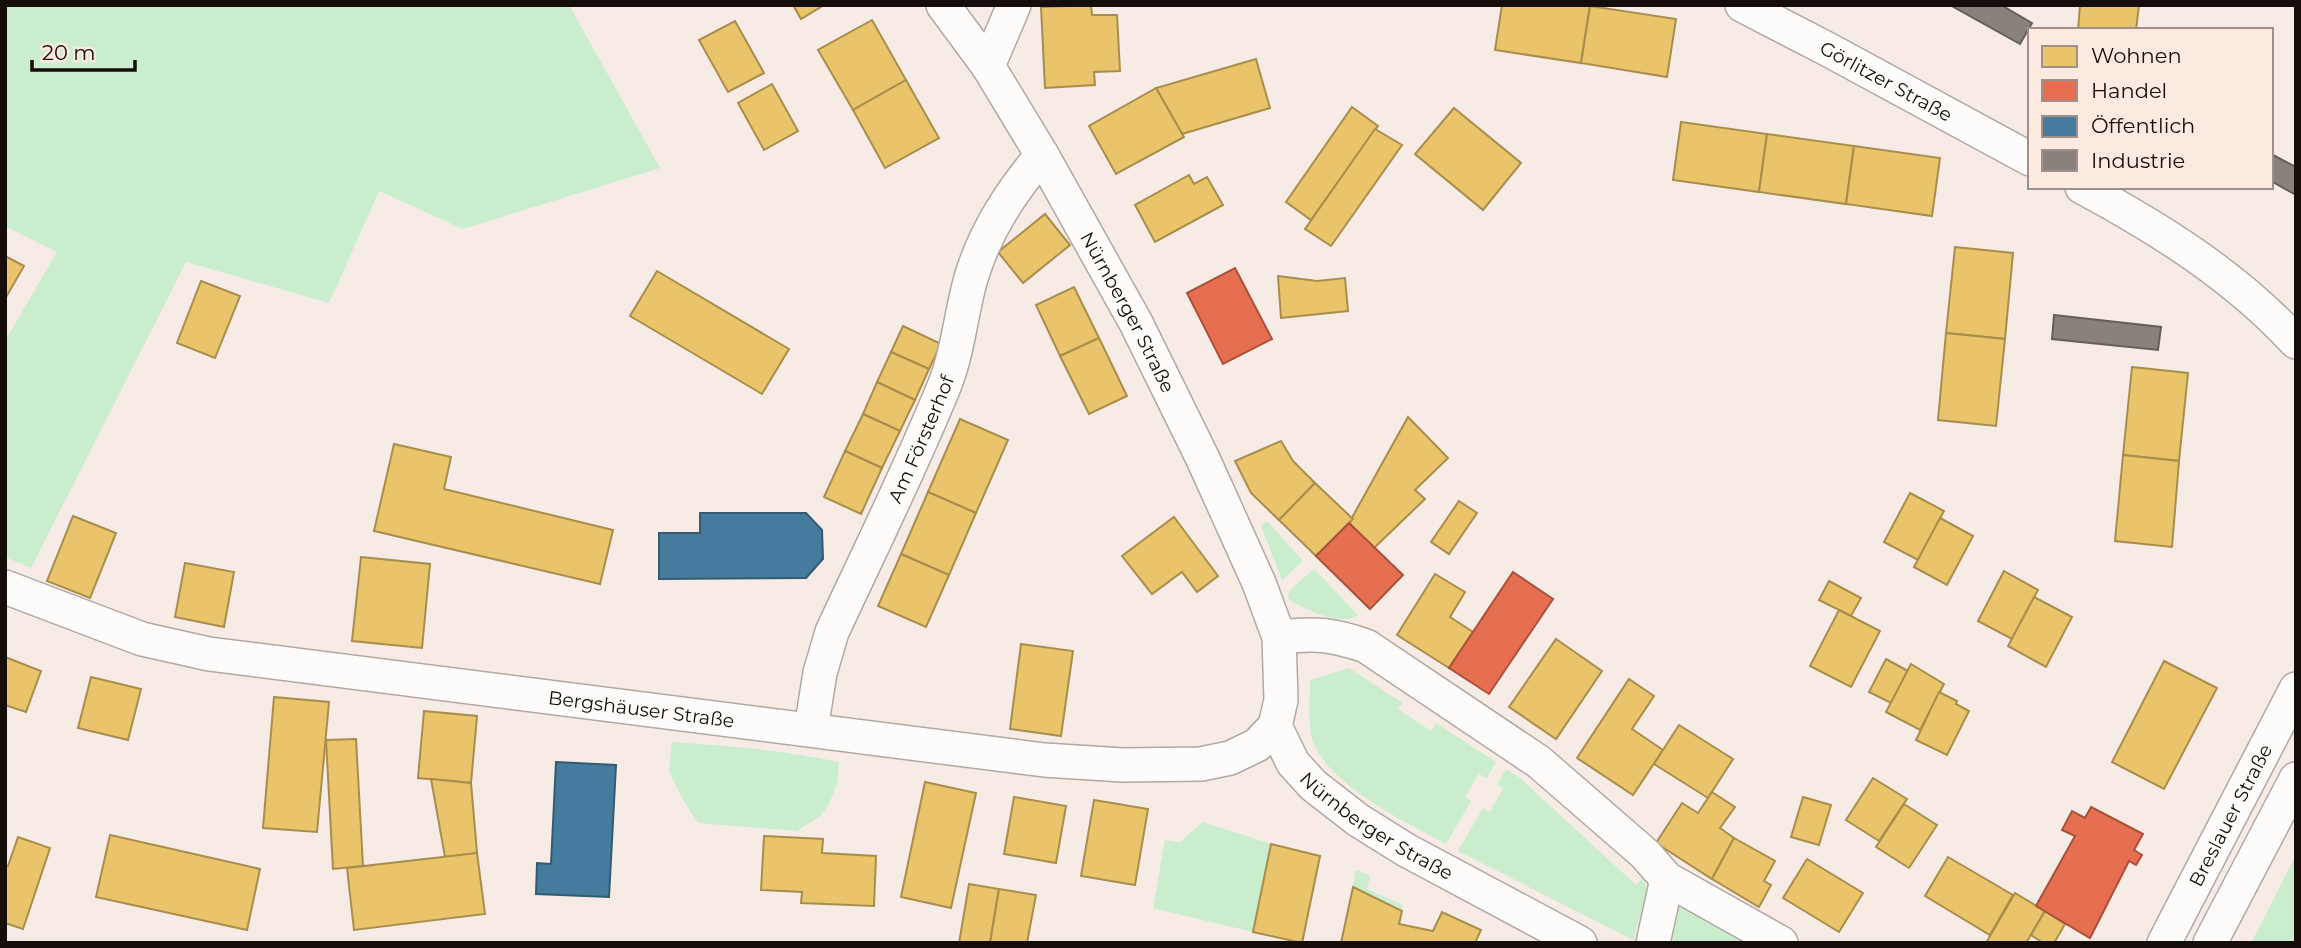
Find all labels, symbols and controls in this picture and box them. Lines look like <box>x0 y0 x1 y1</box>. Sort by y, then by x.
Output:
scale bar <box>32 28 135 72</box>
legend <box>2028 28 2273 189</box>
street label: Görlitzer Straße <box>1816 36 1956 127</box>
text: 20 m <box>42 40 96 65</box>
text: Wohnen <box>2091 43 2182 68</box>
text: Handel <box>2091 78 2167 103</box>
text: Öffentlich <box>2091 113 2195 138</box>
text: Industrie <box>2091 148 2185 173</box>
street label: Nürnberger Straße <box>1075 228 1180 397</box>
street label: Am Försterhof <box>883 371 960 507</box>
street label: Bergshäuser Straße <box>547 686 736 733</box>
street label: Breslauer Straße <box>2184 740 2277 891</box>
street label: Nürnberger Straße <box>1295 767 1457 885</box>

